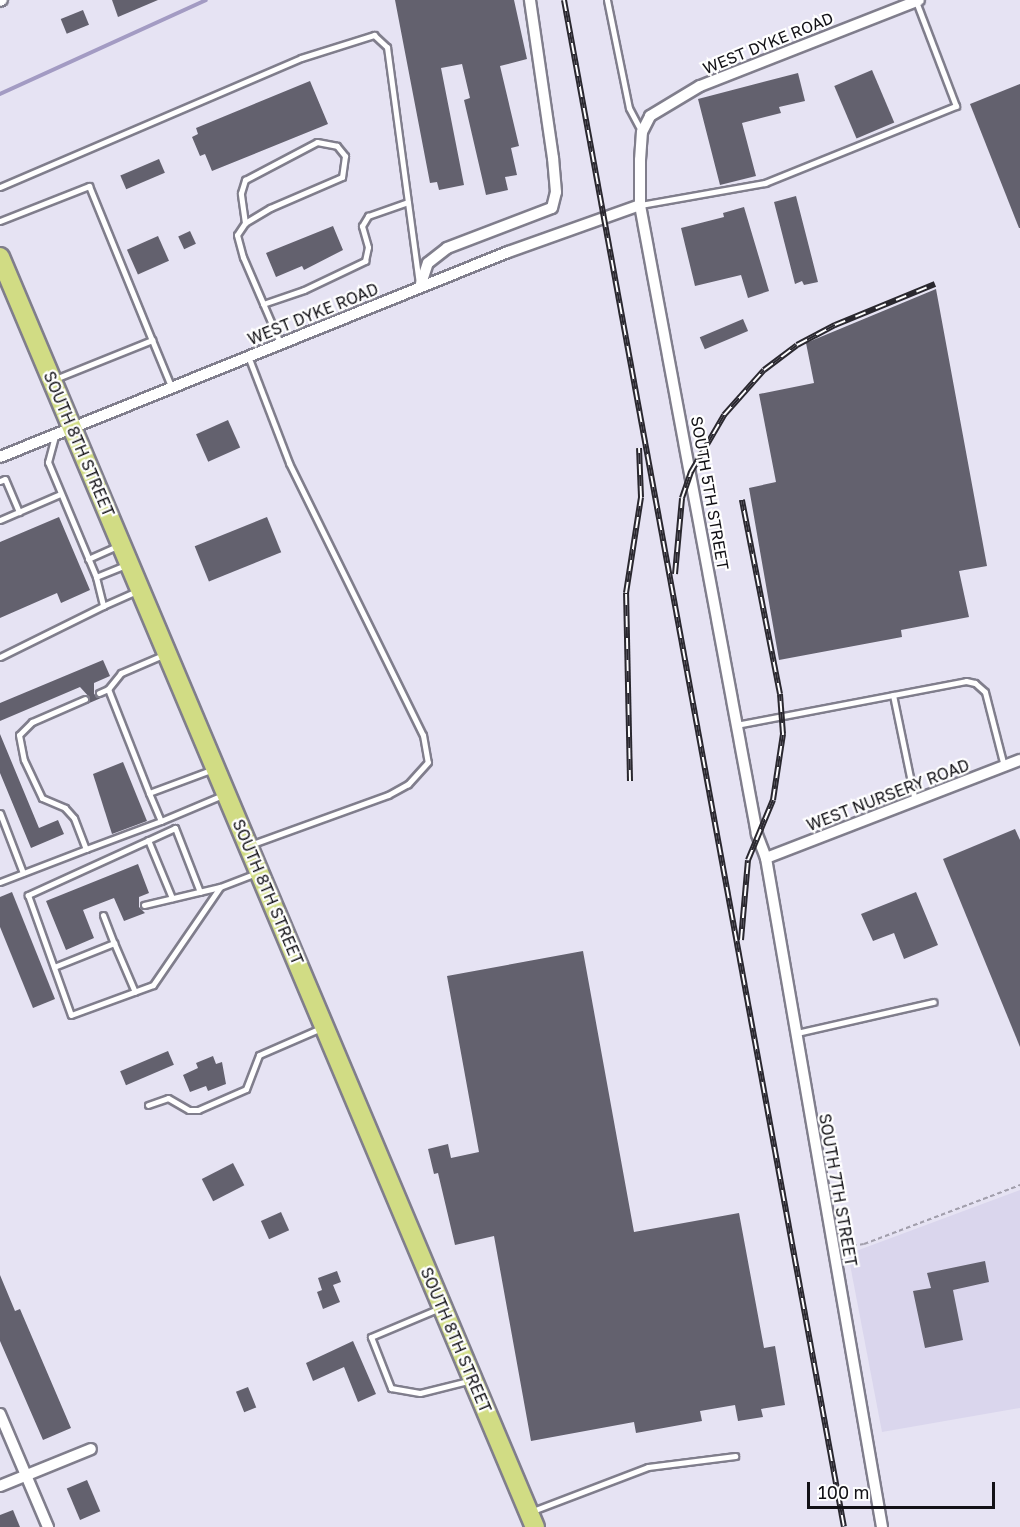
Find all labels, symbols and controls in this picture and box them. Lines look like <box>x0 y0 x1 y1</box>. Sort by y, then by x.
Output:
street label: WEST DYKE ROAD <box>700 8 836 78</box>
street label: WEST DYKE ROAD <box>245 279 381 349</box>
street label: SOUTH 8TH STREET <box>40 368 118 520</box>
street label: SOUTH 5TH STREET <box>687 415 733 571</box>
street label: WEST NURSERY ROAD <box>804 755 972 835</box>
street label: SOUTH 8TH STREET <box>229 816 307 968</box>
street label: SOUTH 7TH STREET <box>815 1112 861 1268</box>
street label: SOUTH 8TH STREET <box>417 1264 495 1416</box>
scale bar <box>810 1470 998 1508</box>
text: 100 m <box>818 1481 869 1503</box>

